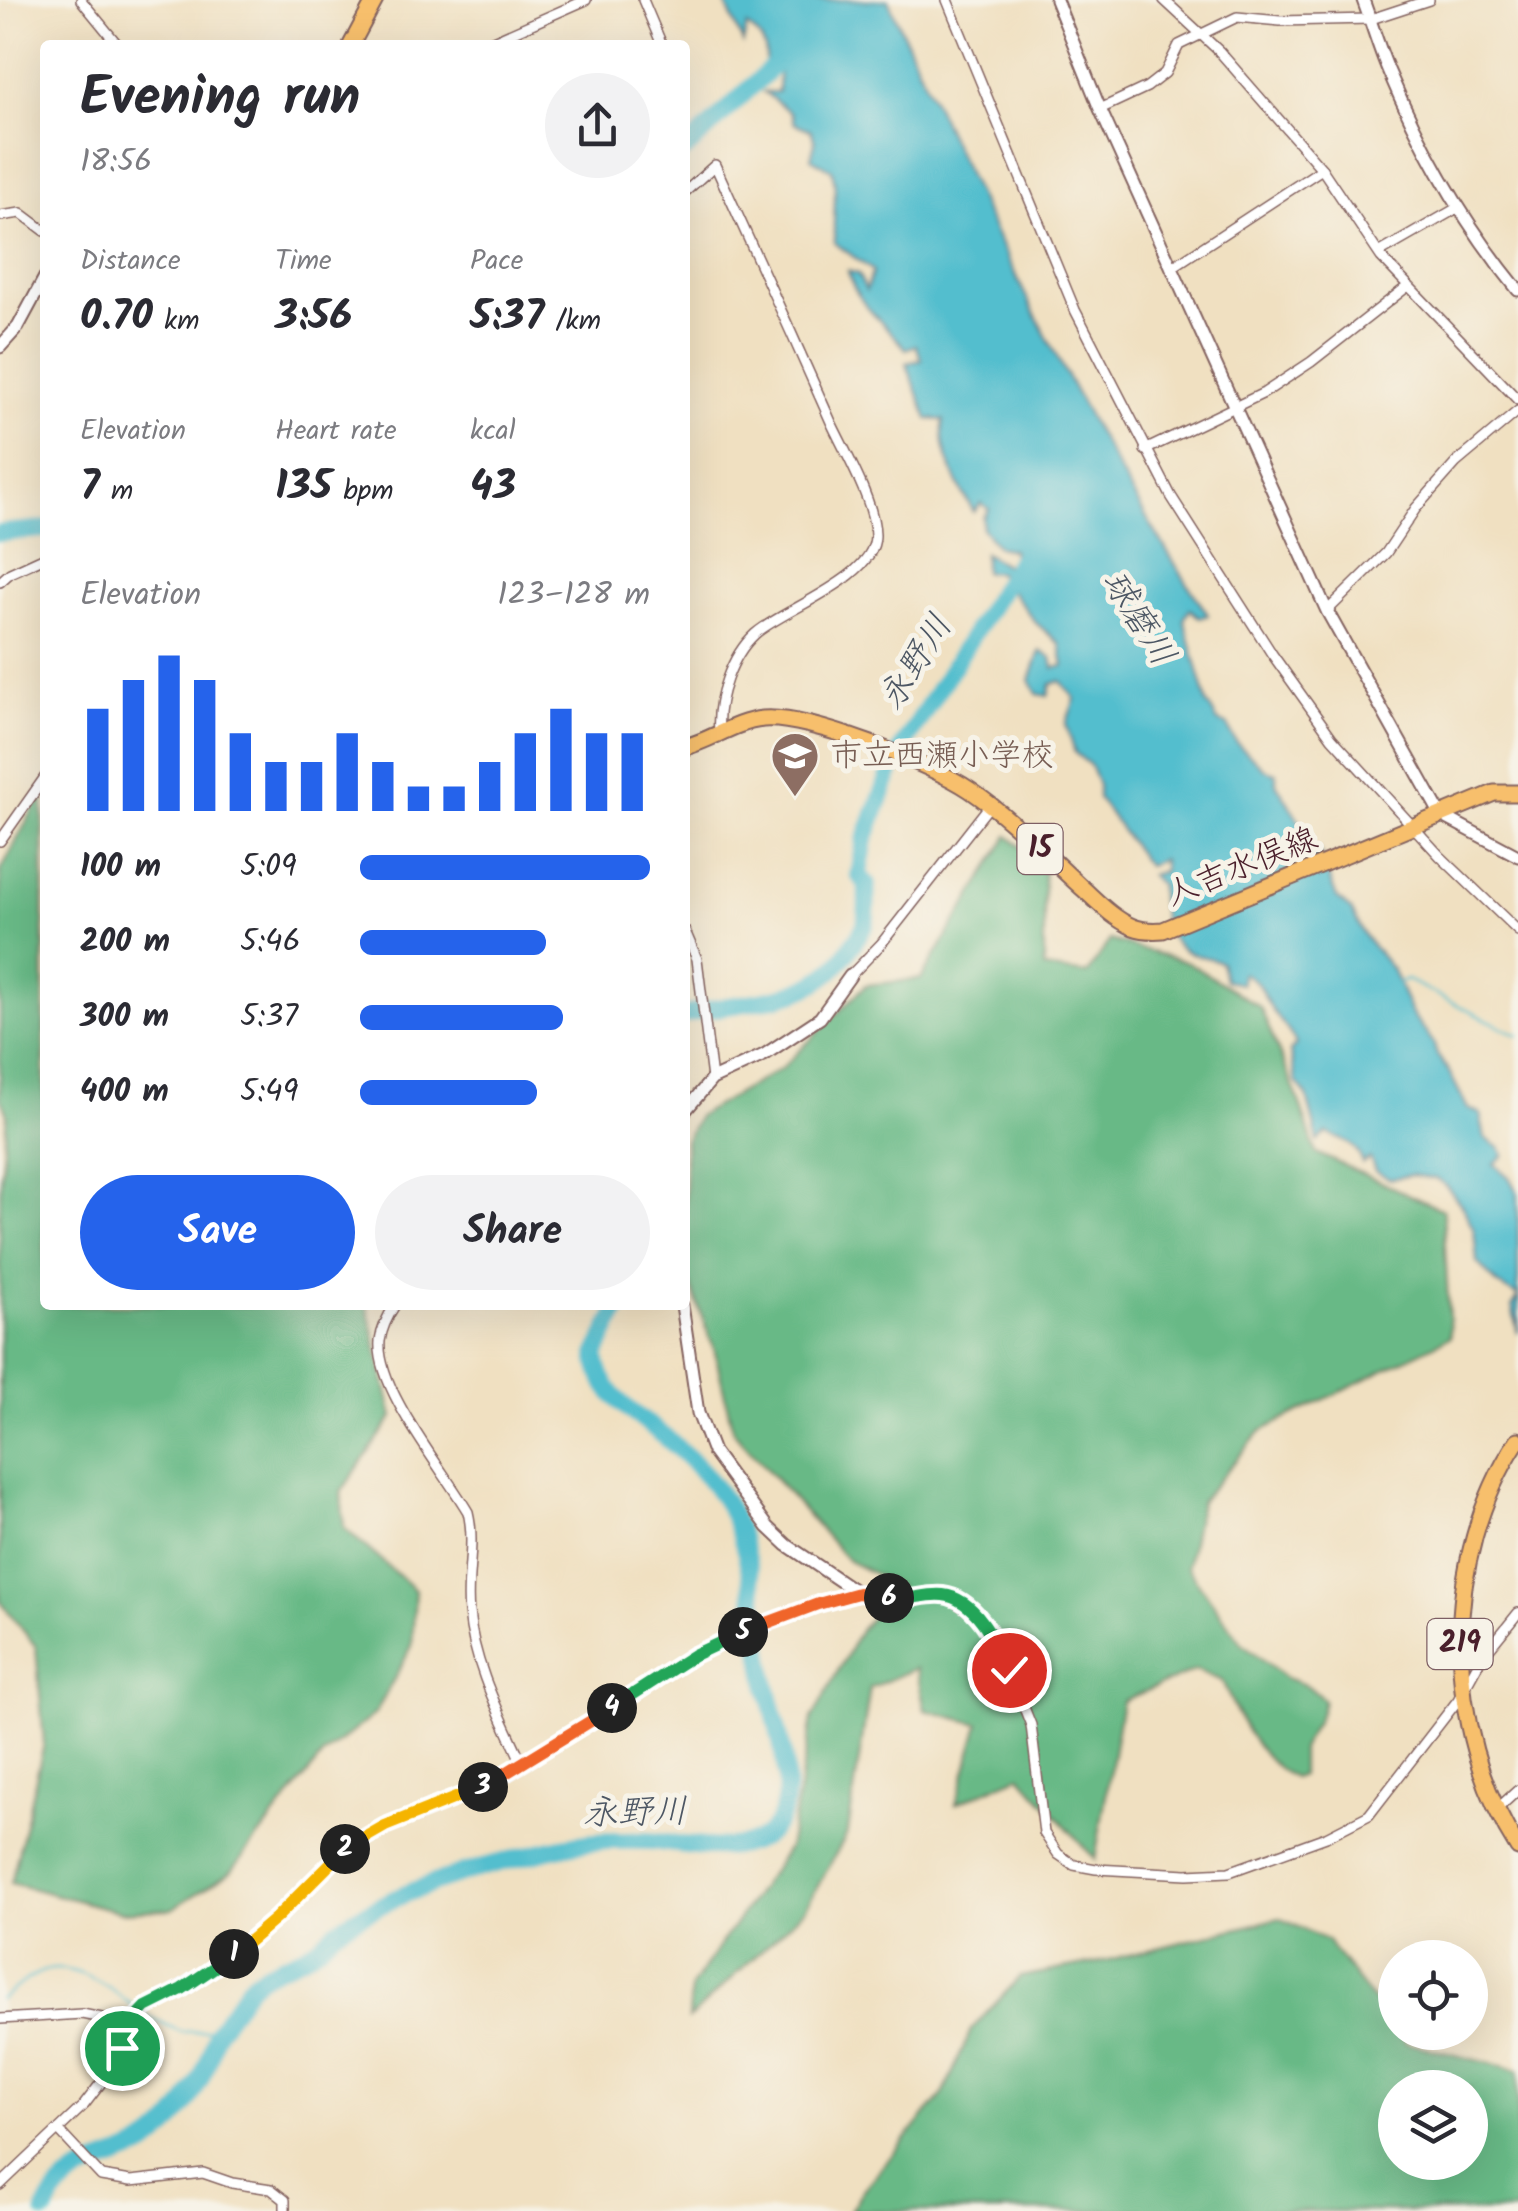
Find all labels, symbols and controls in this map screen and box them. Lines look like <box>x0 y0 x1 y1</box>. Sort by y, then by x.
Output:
text: Evening run <box>80 56 360 143</box>
button: share <box>545 73 650 178</box>
text: 18:56 <box>80 137 152 188</box>
text: Distance <box>80 239 181 284</box>
text: Time <box>275 239 332 284</box>
text: Pace <box>470 239 523 284</box>
text: 0.70 <box>80 284 153 351</box>
text: 3:56 <box>275 284 352 351</box>
text: 5:37 <box>470 284 544 351</box>
text: km <box>153 299 200 344</box>
text: /km <box>544 299 601 344</box>
text: Elevation <box>80 409 186 454</box>
text: Heart rate <box>275 409 397 454</box>
text: kcal <box>470 409 516 454</box>
text: 7 <box>80 454 100 521</box>
text: 135 <box>275 454 332 521</box>
text: 43 <box>470 454 516 521</box>
text: m <box>100 469 133 514</box>
text: bpm <box>332 469 394 514</box>
water label: 球磨川 <box>1085 560 1189 678</box>
text: Elevation <box>80 570 201 621</box>
text: 123–128 m <box>497 570 650 621</box>
water label: 永野川 <box>865 604 969 722</box>
school or university icon: 市立西瀬小学校 <box>769 730 821 798</box>
place label: 市立西瀬小学校 <box>830 731 1054 782</box>
street label: 人吉水俣線 <box>1158 814 1326 922</box>
road number: 15 <box>1018 824 1062 874</box>
text: 100 m <box>80 842 161 893</box>
text: 5:09 <box>240 842 297 893</box>
text: 200 m <box>80 917 170 968</box>
text: 5:46 <box>240 917 300 968</box>
text: 300 m <box>80 992 169 1043</box>
text: 5:37 <box>240 992 298 1043</box>
text: 400 m <box>80 1067 169 1118</box>
text: 5:49 <box>240 1067 298 1118</box>
button: Save <box>80 1175 355 1290</box>
button: Share <box>375 1175 650 1290</box>
pin: 6 <box>864 1573 914 1623</box>
text: 6 <box>881 1575 897 1620</box>
pin: 5 <box>718 1607 768 1657</box>
text: 5 <box>736 1609 750 1654</box>
road number: 219 <box>1428 1619 1492 1669</box>
pin <box>967 1628 1052 1713</box>
icon: check <box>982 1643 1037 1698</box>
pin: 4 <box>587 1683 637 1733</box>
text: 4 <box>604 1685 620 1730</box>
pin: 3 <box>458 1762 508 1812</box>
text: 3 <box>475 1764 491 1809</box>
water label: 永野川 <box>582 1785 688 1843</box>
pin: 2 <box>320 1824 370 1874</box>
text: 2 <box>337 1826 353 1871</box>
pin: 1 <box>209 1929 259 1979</box>
text: 1 <box>230 1931 238 1976</box>
map controls <box>1378 1940 1488 2180</box>
button: locate <box>1378 1940 1488 2050</box>
pin <box>80 2006 165 2091</box>
icon: arrive <box>95 2021 150 2076</box>
button: layers <box>1378 2070 1488 2180</box>

